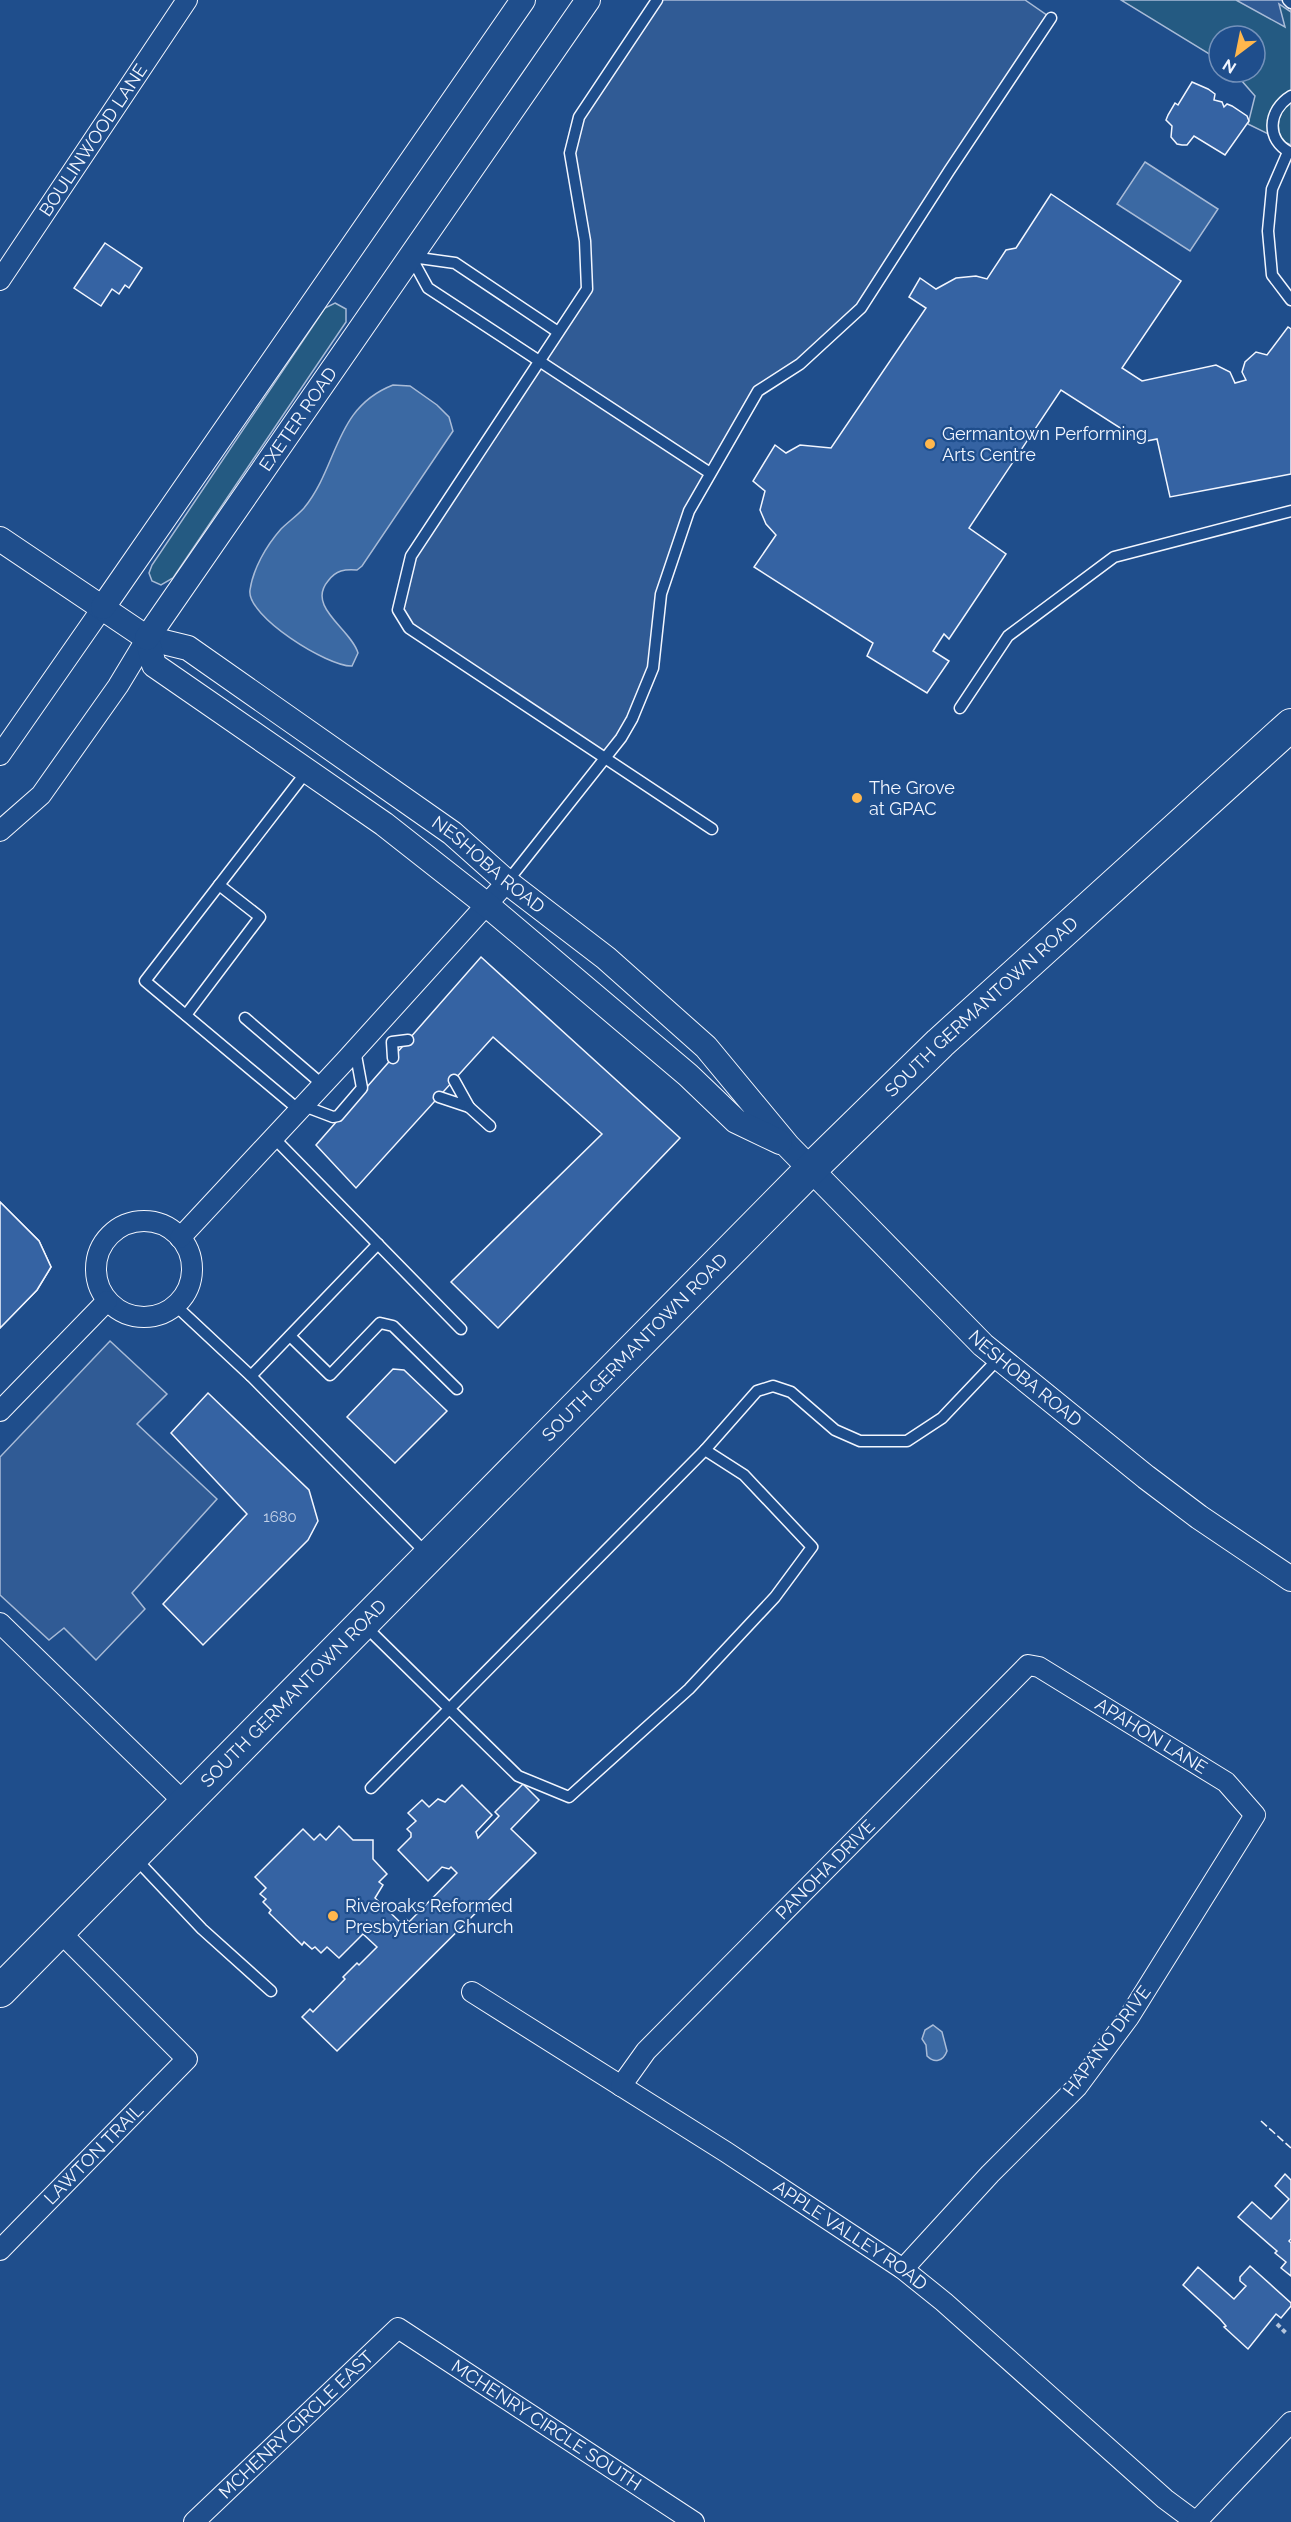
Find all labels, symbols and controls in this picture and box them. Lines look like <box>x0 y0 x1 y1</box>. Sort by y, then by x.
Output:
north arrow <box>1207 24 1267 84</box>
text: N <box>1219 55 1240 78</box>
street label: BOULINWOOD LANE <box>35 60 151 220</box>
street label: EXETER ROAD <box>255 363 341 475</box>
place label: Germantown Performing Arts Centre <box>942 423 1147 465</box>
marker: Germantown Performing Arts Centre <box>923 437 937 451</box>
place label: The Grove at GPAC <box>869 777 955 819</box>
marker: The Grove at GPAC <box>850 791 864 805</box>
street label: NESHOBA ROAD <box>428 811 549 917</box>
street label: SOUTH GERMANTOWN ROAD <box>880 912 1082 1101</box>
street label: SOUTH GERMANTOWN ROAD <box>537 1249 732 1445</box>
street label: NESHOBA ROAD <box>964 1326 1086 1431</box>
house number: 1680 <box>263 1508 297 1526</box>
street label: SOUTH GERMANTOWN ROAD <box>196 1595 390 1791</box>
street label: APAHON LANE <box>1092 1693 1211 1778</box>
street label: PANOHA DRIVE <box>771 1815 879 1924</box>
place label: Riveroaks Reformed Presbyterian Church <box>345 1895 514 1937</box>
marker: Riveroaks Reformed Presbyterian Church <box>326 1909 340 1923</box>
street label: HAPANO DRIVE <box>1058 1982 1155 2100</box>
street label: LAWTON TRAIL <box>40 2099 148 2209</box>
street label: APPLE VALLEY ROAD <box>770 2176 932 2294</box>
street label: MCHENRY CIRCLE EAST <box>214 2346 377 2503</box>
street label: MCHENRY CIRCLE SOUTH <box>448 2355 646 2495</box>

